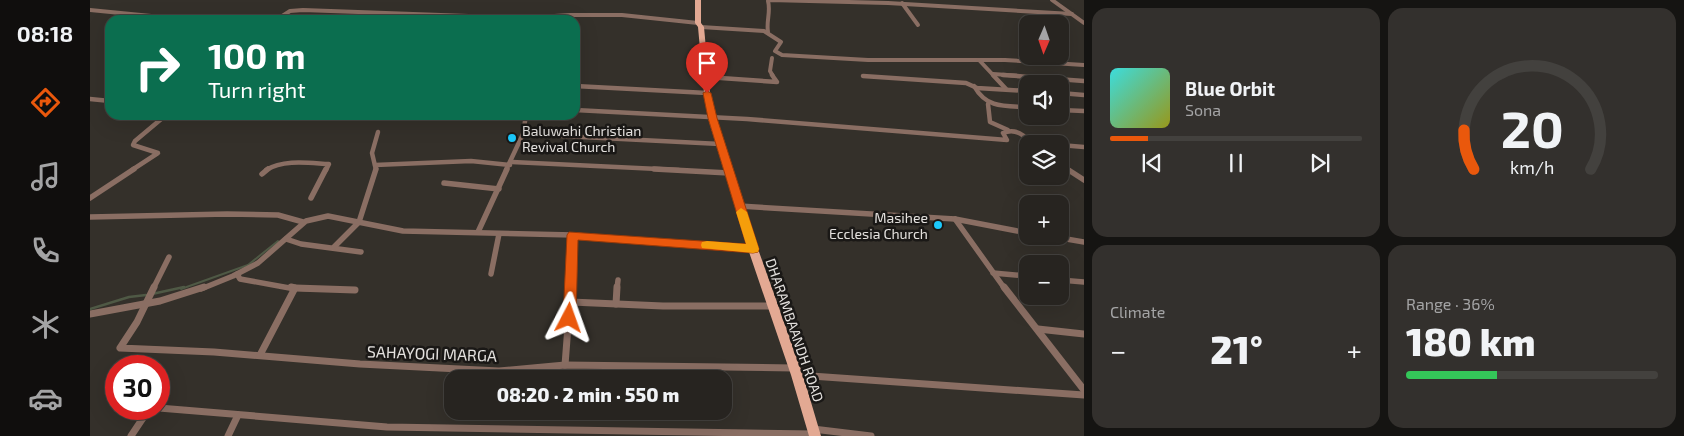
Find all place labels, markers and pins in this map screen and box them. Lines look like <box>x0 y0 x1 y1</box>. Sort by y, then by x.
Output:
pin <box>686 42 728 93</box>
place label: Baluwahi Christian Revival Church <box>522 122 641 155</box>
marker: Baluwahi Christian Revival Church <box>506 132 518 144</box>
place label: Masihee Ecclesia Church <box>829 209 928 242</box>
marker: Masihee Ecclesia Church <box>932 219 944 231</box>

